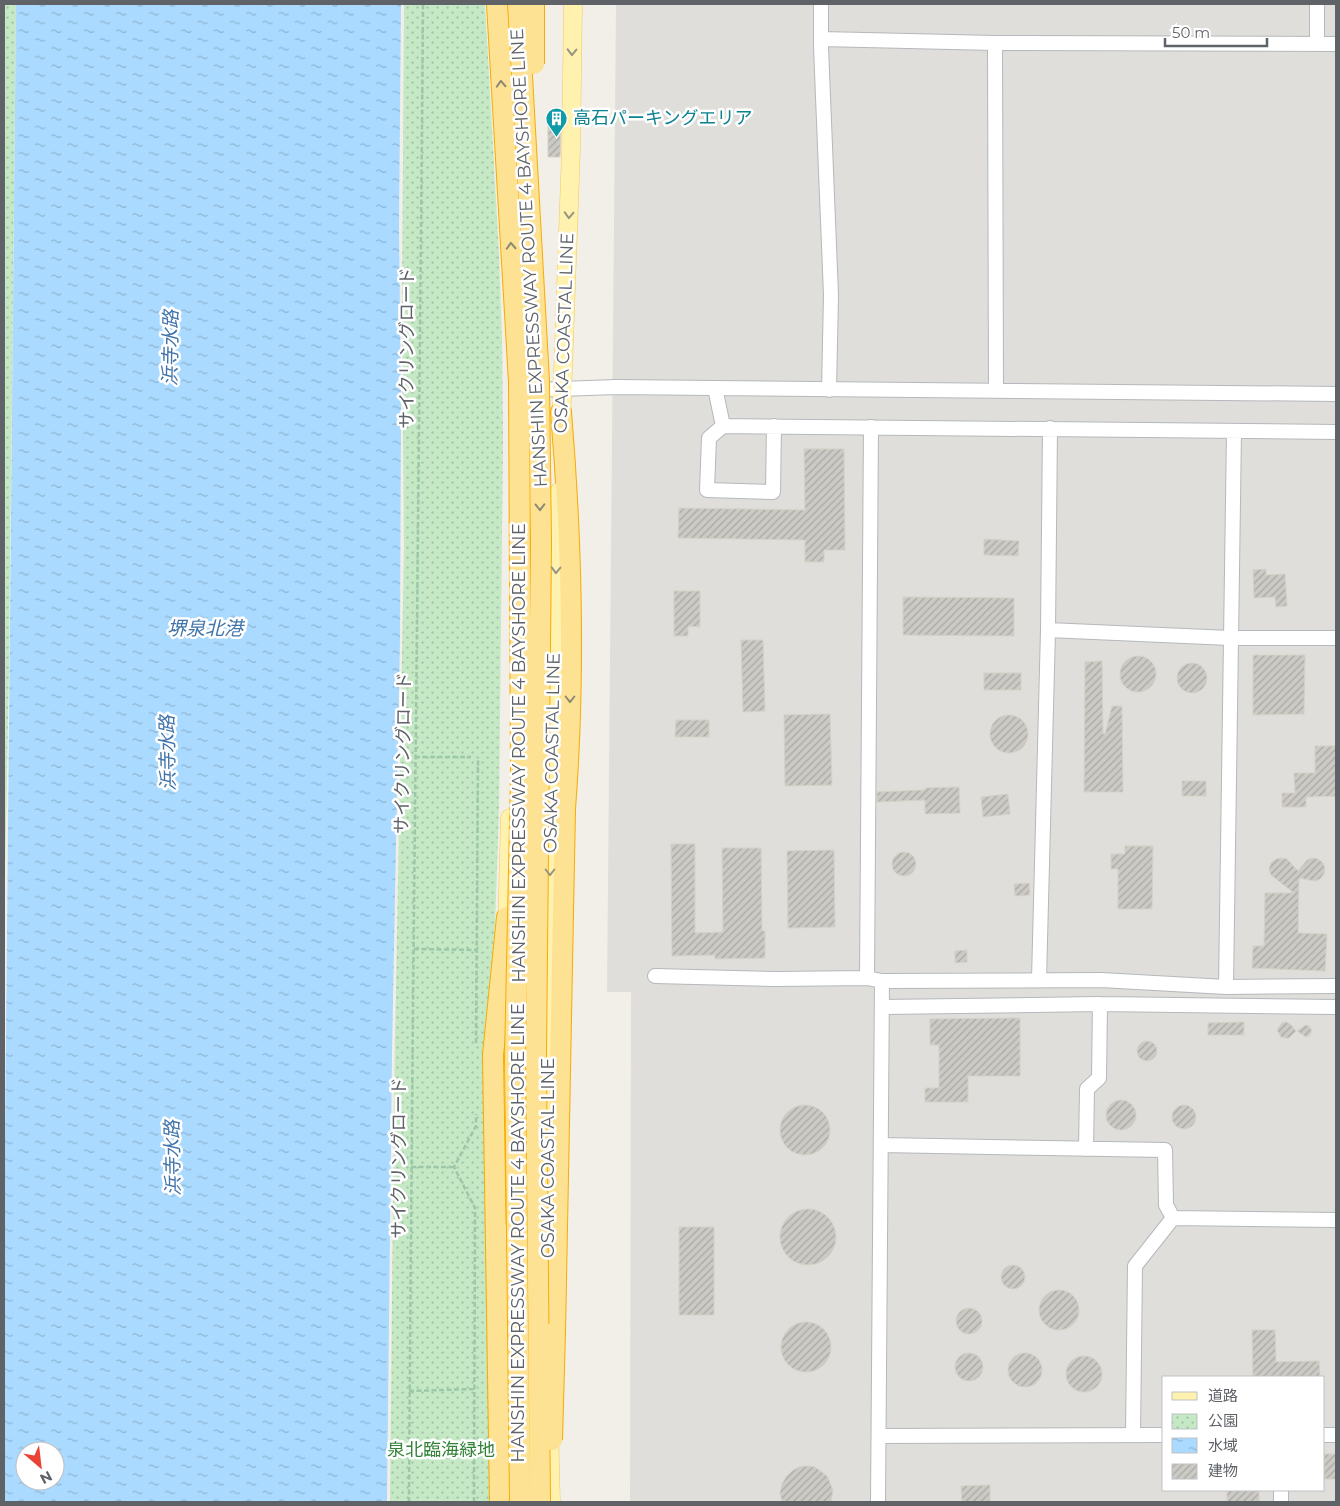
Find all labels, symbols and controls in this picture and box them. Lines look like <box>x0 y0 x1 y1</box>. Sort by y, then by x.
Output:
scale bar <box>1165 15 1268 47</box>
text: 50 m <box>1172 23 1210 42</box>
street label: HANSHIN EXPRESSWAY ROUTE 4 BAYSHORE LINE <box>506 28 552 488</box>
one-way arrow <box>567 49 577 57</box>
one-way arrow <box>496 80 507 88</box>
building icon: 高石パーキングエリア <box>545 106 569 137</box>
place label: 高石パーキングエリア <box>573 107 752 129</box>
one-way arrow <box>563 211 574 219</box>
street label: OSAKA COASTAL LINE <box>550 232 578 434</box>
one-way arrow <box>506 242 517 250</box>
street label: サイクリングロード <box>396 267 418 429</box>
water label: 浜寺水路 <box>158 308 183 386</box>
one-way arrow <box>535 504 545 511</box>
street label: HANSHIN EXPRESSWAY ROUTE 4 BAYSHORE LINE <box>508 523 530 983</box>
one-way arrow <box>551 566 561 574</box>
water label: 堺泉北港 <box>167 617 246 640</box>
street label: OSAKA COASTAL LINE <box>539 653 565 853</box>
street label: サイクリングロード <box>391 672 415 834</box>
one-way arrow <box>565 696 575 703</box>
water label: 浜寺水路 <box>155 713 180 791</box>
one-way arrow <box>545 868 555 876</box>
street label: HANSHIN EXPRESSWAY ROUTE 4 BAYSHORE LINE <box>507 1003 529 1463</box>
street label: OSAKA COASTAL LINE <box>537 1058 559 1258</box>
street label: サイクリングロード <box>388 1077 410 1239</box>
water label: 浜寺水路 <box>160 1118 185 1196</box>
legend <box>1162 1376 1325 1491</box>
text: 道路 <box>1208 1386 1238 1405</box>
text: 公園 <box>1208 1411 1238 1430</box>
text: 水域 <box>1208 1436 1238 1455</box>
park label: 泉北臨海緑地 <box>387 1439 495 1461</box>
north arrow <box>15 1441 65 1491</box>
text: 建物 <box>1208 1461 1238 1480</box>
text: N <box>37 1467 55 1488</box>

